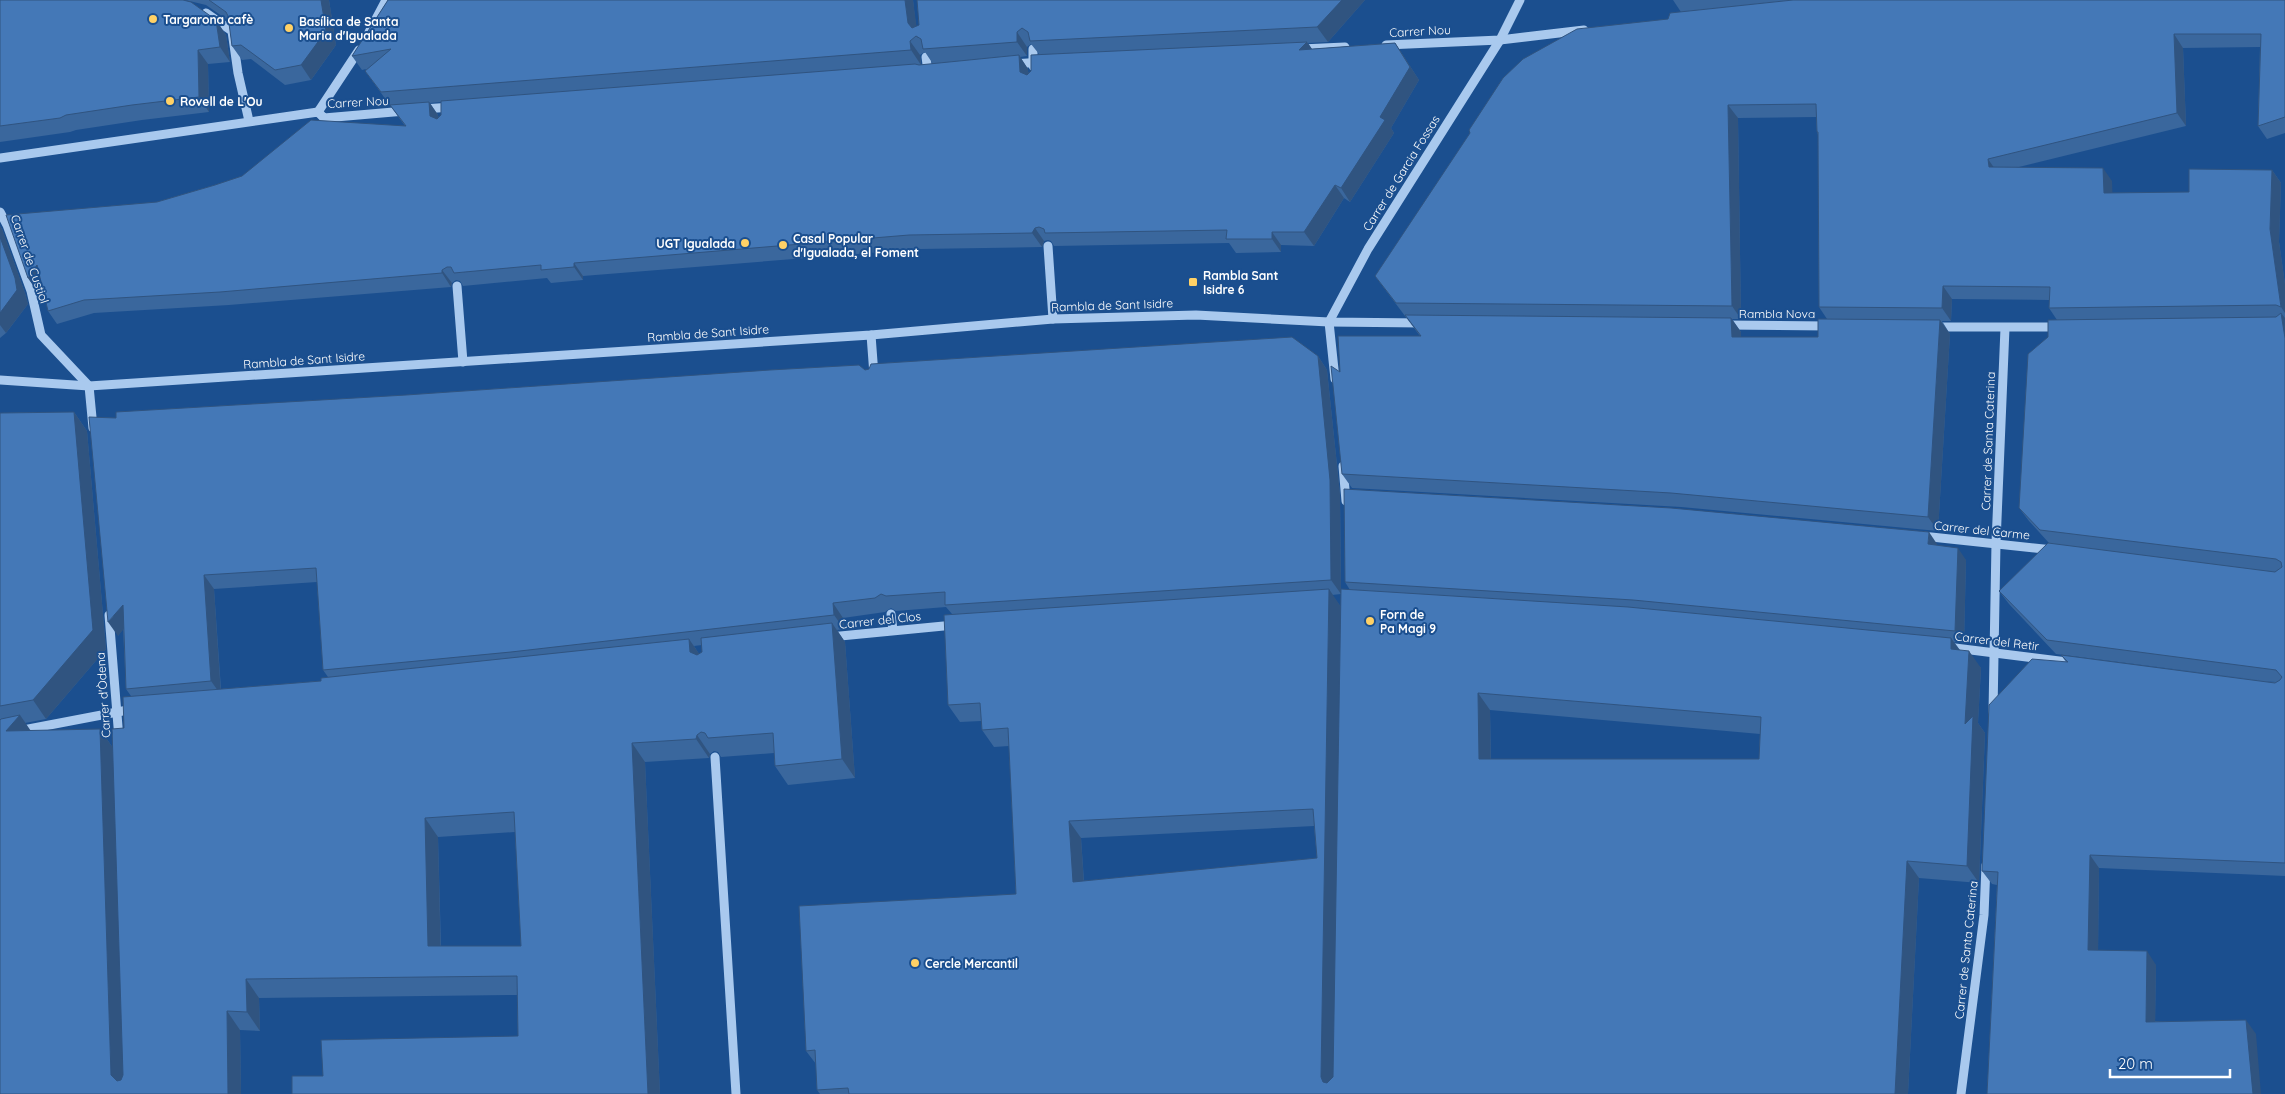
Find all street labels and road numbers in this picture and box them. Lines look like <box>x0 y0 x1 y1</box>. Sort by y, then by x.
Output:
street label: Carrer Nou <box>1389 22 1451 40</box>
street label: Carrer Nou <box>327 93 389 111</box>
street label: Carrer de Garcia Fossas <box>1359 112 1443 234</box>
street label: Carrer de Custiol <box>8 213 52 305</box>
street label: Rambla de Sant Isidre <box>1051 295 1173 315</box>
street label: Rambla Nova <box>1739 306 1815 321</box>
street label: Rambla de Sant Isidre <box>647 321 770 345</box>
street label: Rambla de Sant Isidre <box>243 348 366 372</box>
street label: Carrer de Santa Caterina <box>1978 371 1998 511</box>
street label: Carrer del Carme <box>1933 518 2031 543</box>
street label: Carrer del Clos <box>838 608 922 632</box>
street label: Carrer del Retir <box>1954 628 2040 654</box>
street label: Carrer d'Òdena <box>93 652 113 738</box>
street label: Carrer de Santa Caterina <box>1951 880 1981 1020</box>

